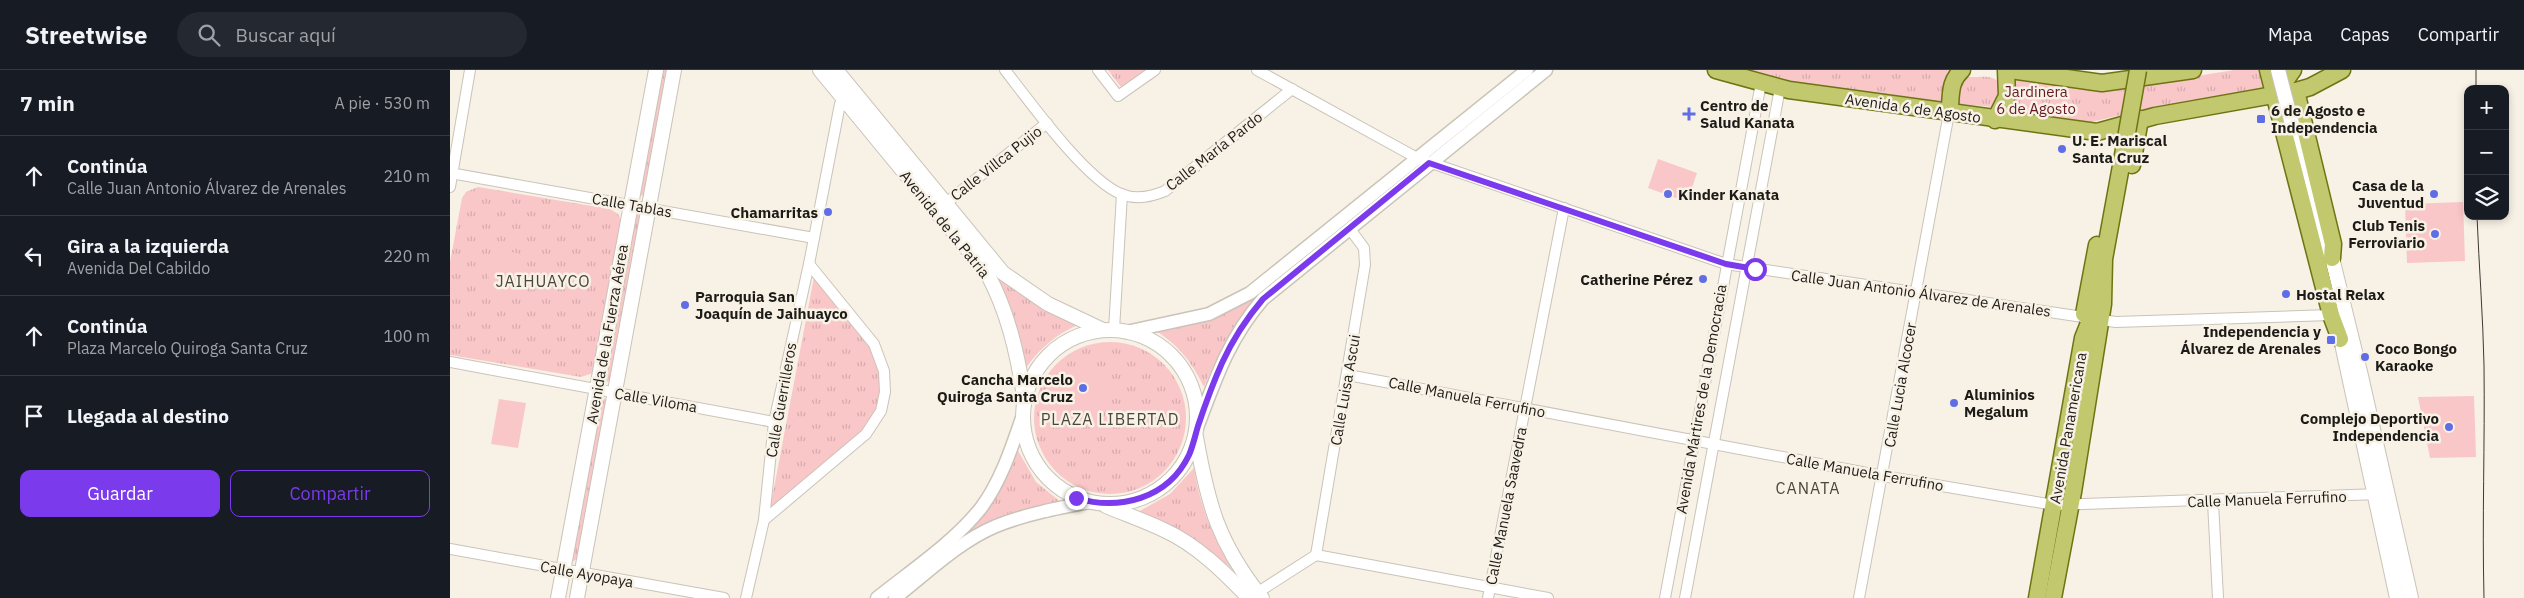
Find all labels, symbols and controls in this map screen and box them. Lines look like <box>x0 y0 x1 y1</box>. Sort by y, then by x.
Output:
search box <box>177 12 527 57</box>
text: Streetwise <box>25 19 147 51</box>
icon: search <box>195 21 223 49</box>
text: Buscar aquí <box>235 23 336 47</box>
text: Mapa <box>2268 23 2312 46</box>
text: Capas <box>2340 23 2390 46</box>
text: Compartir <box>2418 23 2499 46</box>
park label: Jardinera 6 de Agosto <box>1996 82 2076 118</box>
map controls <box>2464 85 2509 220</box>
button: + <box>2464 85 2509 130</box>
text: 7 min <box>20 89 75 117</box>
street label: Avenida 6 de Agosto <box>1844 89 1982 127</box>
text: A pie · 530 m <box>335 93 430 113</box>
place label: Centro de Salud Kanata <box>1700 96 1795 132</box>
place label: 6 de Agosto e Independencia <box>2271 101 2378 137</box>
street label: Calle María Pardo <box>1162 107 1266 195</box>
marker: Centro de Salud Kanata <box>1682 107 1696 121</box>
marker: 6 de Agosto e Independencia <box>2255 113 2267 125</box>
street label: Calle Villca Pujio <box>947 121 1045 205</box>
button: − <box>2464 130 2509 175</box>
place label: U. E. Mariscal Santa Cruz <box>2072 131 2167 167</box>
marker: U. E. Mariscal Santa Cruz <box>2056 143 2068 155</box>
text: Continúa <box>67 154 148 178</box>
icon: ahead <box>20 162 48 190</box>
text: 210 m <box>383 166 430 186</box>
street label: Avenida de la Patria <box>896 166 994 282</box>
button: layers <box>2464 175 2509 220</box>
place label: Casa de la Juventud <box>2352 176 2424 212</box>
text: Calle Juan Antonio Álvarez de Arenales <box>67 178 347 198</box>
place label: Kinder Kanata <box>1678 185 1780 204</box>
marker: Kinder Kanata <box>1662 188 1674 200</box>
marker: Casa de la Juventud <box>2428 188 2440 200</box>
street label: Calle Tablas <box>591 189 673 221</box>
place label: Chamarritas <box>731 203 818 222</box>
marker: Chamarritas <box>822 206 834 218</box>
place label: Club Tenis Ferroviario <box>2348 216 2425 252</box>
marker: Club Tenis Ferroviario <box>2429 228 2441 240</box>
text: Gira a la izquierda <box>67 234 229 258</box>
icon: left <box>20 242 48 270</box>
street label: Avenida de la Fuerza Aérea <box>582 243 632 425</box>
text: 220 m <box>383 246 430 266</box>
text: Avenida Del Cabildo <box>67 258 210 278</box>
route start <box>1744 258 1767 281</box>
street label: Calle Juan Antonio Álvarez de Arenales <box>1790 265 2052 321</box>
place label: Catherine Pérez <box>1580 270 1693 289</box>
district label: JAIHUAYCO <box>495 271 591 291</box>
marker: Catherine Pérez <box>1697 273 1709 285</box>
street label: Avenida Mártires de la Democracia <box>1671 283 1731 515</box>
place label: Hostal Relax <box>2296 285 2386 304</box>
place label: Parroquia San Joaquín de Jaihuayco <box>695 287 848 323</box>
marker: Hostal Relax <box>2280 288 2292 300</box>
marker: Parroquia San Joaquín de Jaihuayco <box>679 299 691 311</box>
text: Continúa <box>67 314 148 338</box>
street label: Calle Lucia Alcocer <box>1880 320 1920 449</box>
icon: ahead <box>20 322 48 350</box>
place label: Independencia y Álvarez de Arenales <box>2180 322 2321 358</box>
text: 100 m <box>383 326 430 346</box>
street label: Calle Luisa Ascui <box>1326 333 1364 447</box>
marker: Independencia y Álvarez de Arenales <box>2325 334 2337 346</box>
text: Plaza Marcelo Quiroga Santa Cruz <box>67 338 308 358</box>
place label: Coco Bongo Karaoke <box>2375 339 2457 375</box>
street label: Calle Guerrilleros <box>762 341 800 459</box>
street label: Avenida Panamericana <box>2045 351 2091 505</box>
marker: Coco Bongo Karaoke <box>2359 351 2371 363</box>
place label: Cancha Marcelo Quiroga Santa Cruz <box>937 370 1073 406</box>
street label: Calle Manuela Ferrufino <box>1387 372 1547 422</box>
marker: Cancha Marcelo Quiroga Santa Cruz <box>1077 382 1089 394</box>
street label: Calle Viloma <box>613 383 699 417</box>
place label: Aluminios Megalum <box>1964 385 2035 421</box>
marker: Aluminios Megalum <box>1948 397 1960 409</box>
icon: arrive <box>20 402 48 430</box>
text: Llegada al destino <box>67 404 229 428</box>
district label: PLAZA LIBERTAD <box>1041 409 1179 429</box>
place label: Complejo Deportivo Independencia <box>2300 409 2439 445</box>
marker: Complejo Deportivo Independencia <box>2443 421 2455 433</box>
street label: Calle Manuela Saavedra <box>1481 425 1531 587</box>
street label: Calle Manuela Ferrufino <box>1785 449 1945 495</box>
button: Guardar <box>20 470 220 517</box>
button: Compartir <box>230 470 430 517</box>
district label: CANATA <box>1775 478 1841 498</box>
route end <box>1065 487 1088 510</box>
street label: Calle Manuela Ferrufino <box>2187 487 2347 511</box>
street label: Calle Ayopaya <box>539 556 635 592</box>

